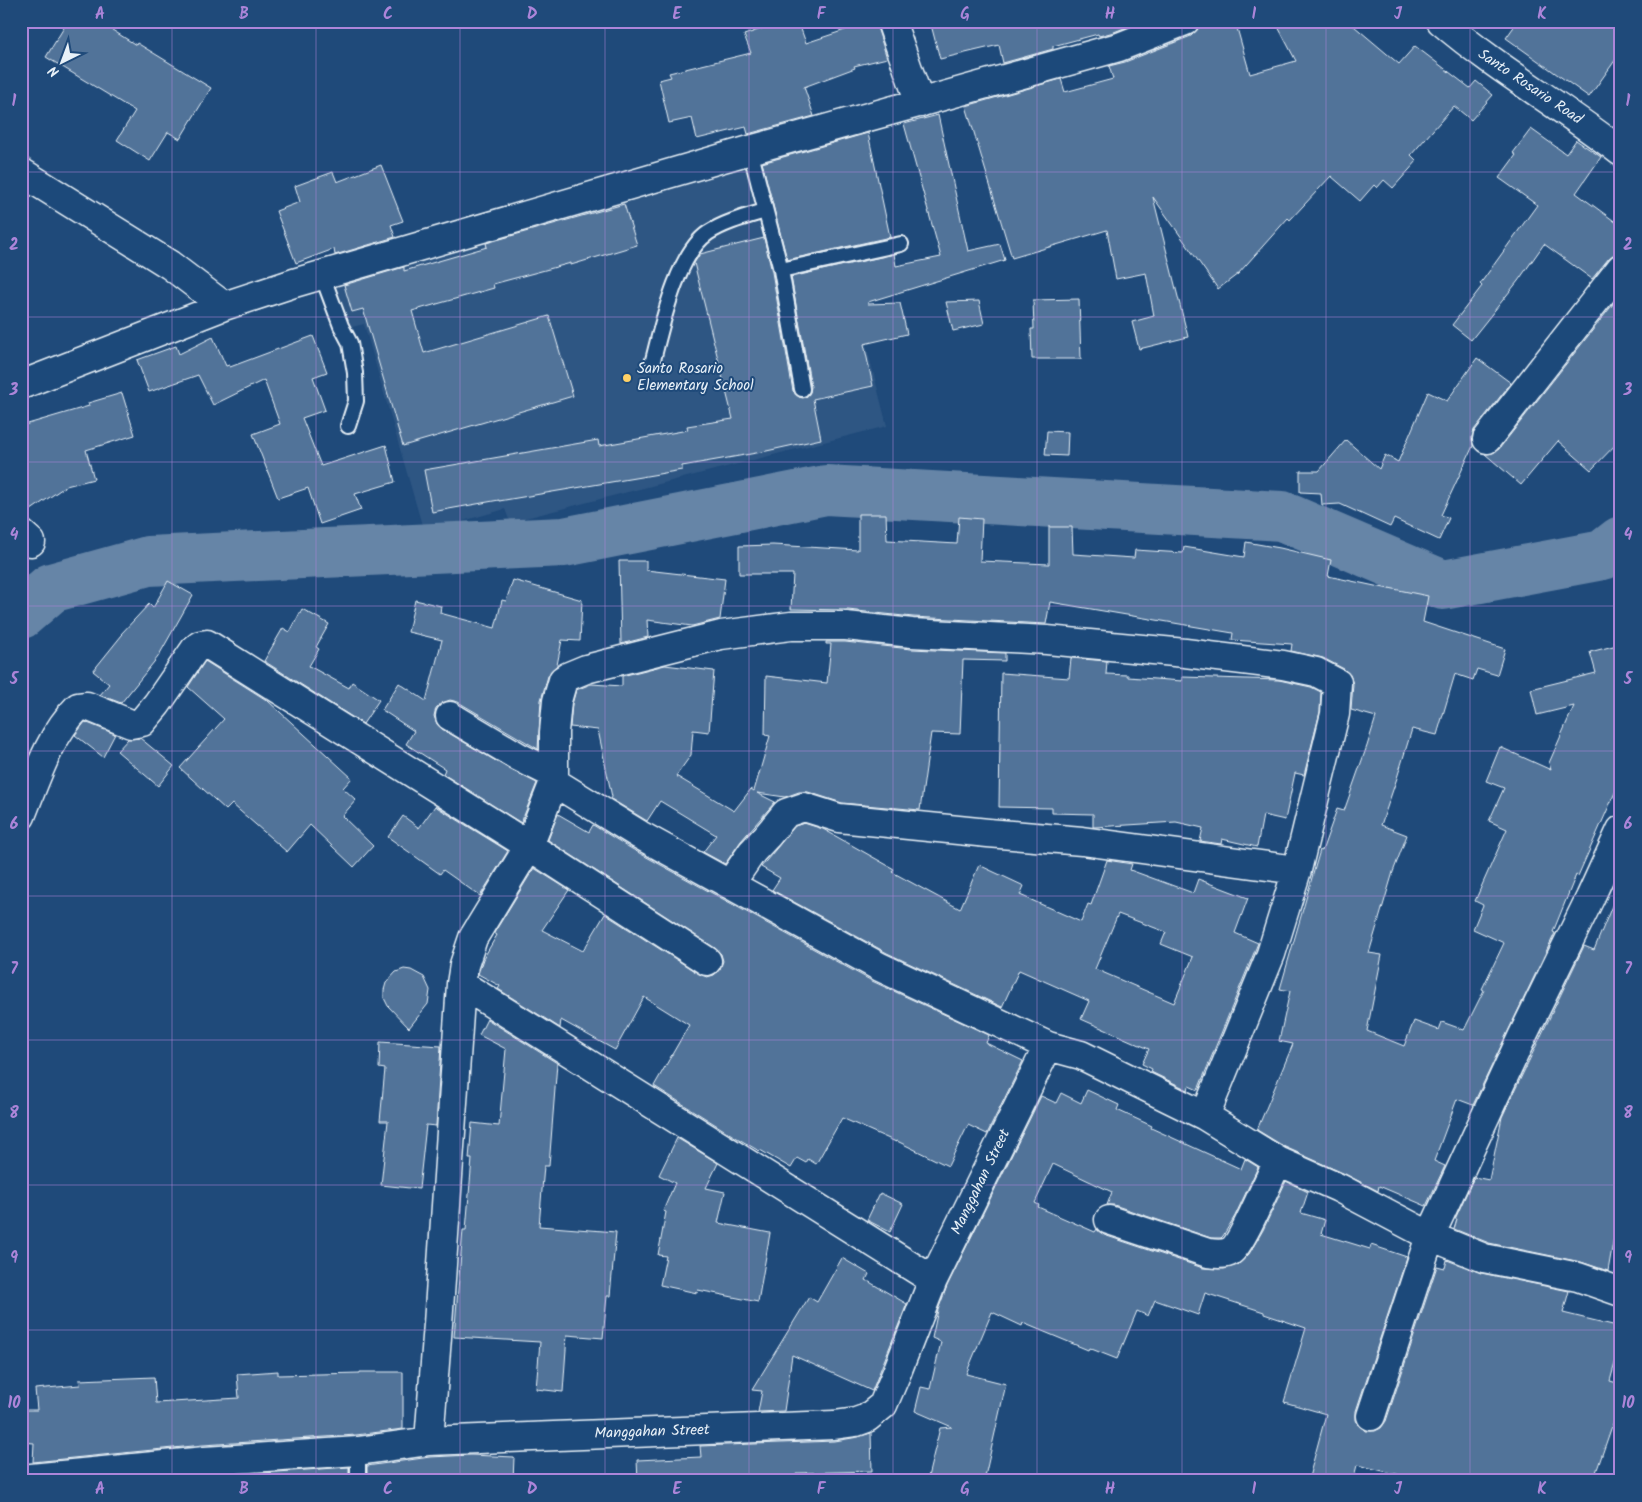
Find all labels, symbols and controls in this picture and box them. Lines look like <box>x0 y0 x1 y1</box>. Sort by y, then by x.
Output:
text: A <box>95 2 105 27</box>
text: B <box>239 2 249 27</box>
text: C <box>383 2 393 27</box>
text: D <box>527 2 538 27</box>
text: E <box>673 2 683 27</box>
text: F <box>817 2 827 27</box>
text: G <box>960 2 970 27</box>
text: H <box>1105 2 1115 27</box>
text: I <box>1252 2 1257 27</box>
text: J <box>1394 2 1403 27</box>
text: K <box>1537 2 1547 27</box>
north arrow <box>38 38 88 88</box>
street label: Santo Rosario Road <box>1473 43 1588 131</box>
text: N <box>43 60 65 82</box>
text: 1 <box>12 89 17 114</box>
text: 1 <box>1626 89 1631 114</box>
text: 2 <box>9 233 19 258</box>
text: 2 <box>1623 233 1633 258</box>
place label: Santo Rosario Elementary School <box>637 357 754 398</box>
marker: Santo Rosario Elementary School <box>621 372 633 384</box>
text: 3 <box>9 378 19 403</box>
text: 3 <box>1623 378 1633 403</box>
text: 4 <box>10 523 19 548</box>
text: 4 <box>1624 523 1633 548</box>
text: 5 <box>9 667 20 692</box>
text: 5 <box>1623 667 1634 692</box>
text: 6 <box>10 812 19 837</box>
text: 6 <box>1624 812 1633 837</box>
text: 7 <box>10 957 18 982</box>
text: 7 <box>1624 957 1632 982</box>
text: 8 <box>9 1101 19 1126</box>
text: 8 <box>1623 1101 1633 1126</box>
street label: Manggahan Street <box>945 1125 1017 1239</box>
text: 9 <box>10 1246 18 1271</box>
text: 9 <box>1624 1246 1632 1271</box>
text: 10 <box>7 1391 21 1416</box>
text: 10 <box>1621 1391 1635 1416</box>
street label: Manggahan Street <box>594 1418 710 1446</box>
text: A <box>95 1477 105 1502</box>
text: B <box>239 1477 249 1502</box>
text: C <box>383 1477 393 1502</box>
text: D <box>527 1477 538 1502</box>
text: E <box>673 1477 683 1502</box>
text: F <box>817 1477 827 1502</box>
text: G <box>960 1477 970 1502</box>
text: H <box>1105 1477 1115 1502</box>
text: I <box>1252 1477 1257 1502</box>
text: J <box>1394 1477 1403 1502</box>
text: K <box>1537 1477 1547 1502</box>

